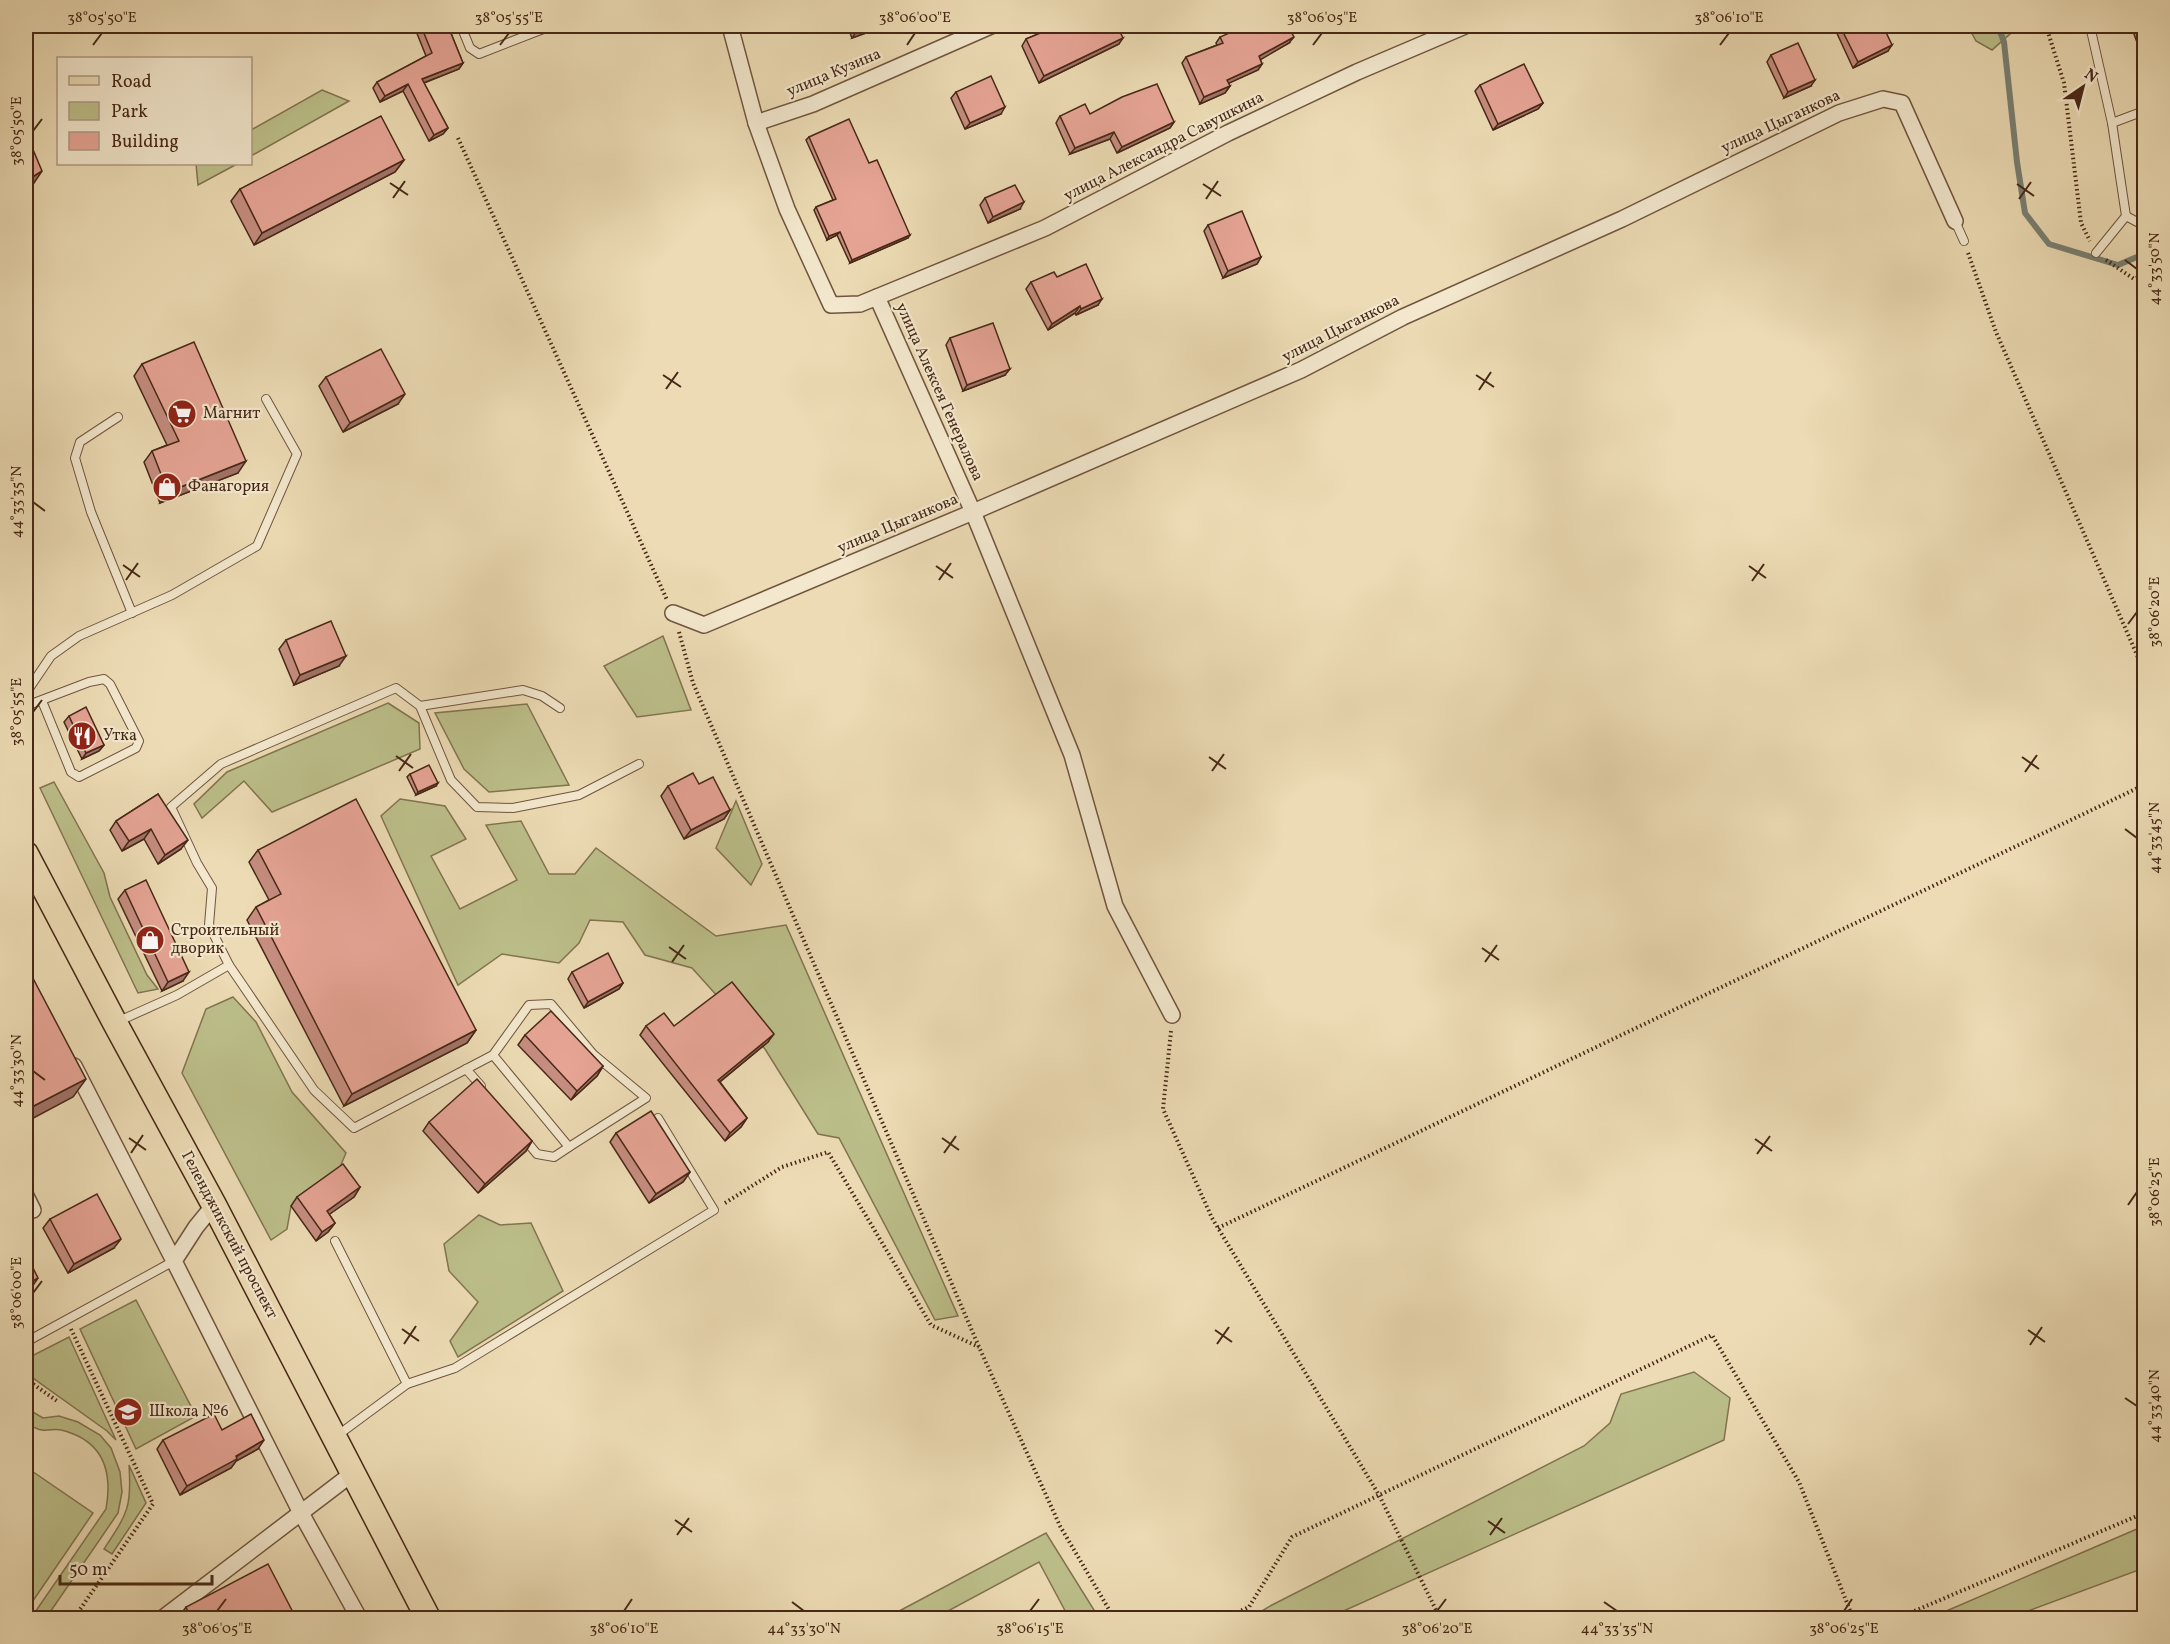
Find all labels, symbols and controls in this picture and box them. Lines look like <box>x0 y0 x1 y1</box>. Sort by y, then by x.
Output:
text: 38°05'50"E <box>67 8 137 29</box>
text: 38°05'55"E <box>475 8 543 29</box>
text: 38°06'00"E <box>879 8 951 29</box>
text: 38°06'05"E <box>1287 8 1357 29</box>
text: 38°06'10"E <box>1694 8 1764 29</box>
street label: улица Кузина <box>783 43 885 103</box>
legend <box>57 57 252 165</box>
north arrow <box>2053 57 2113 117</box>
text: N <box>2079 64 2102 89</box>
text: Road <box>111 70 152 95</box>
street label: улица Цыганкова <box>1718 85 1844 159</box>
street label: улица Александра Савушкина <box>1060 87 1268 207</box>
text: 38°05'50"E <box>7 96 28 166</box>
text: Park <box>111 100 148 125</box>
text: Building <box>111 130 179 155</box>
text: 44°33'50"N <box>2145 232 2166 306</box>
street label: улица Цыганкова <box>1278 290 1404 368</box>
street label: улица Алексея Генералова <box>890 299 988 485</box>
supermarket icon: Магнит <box>166 398 198 430</box>
place label: Магнит <box>203 403 260 425</box>
text: 44°33'35"N <box>7 466 28 538</box>
shop icon: Фанагория <box>151 471 183 503</box>
place label: Фанагория <box>188 476 269 498</box>
street label: улица Цыганкова <box>834 489 962 559</box>
text: 38°06'20"E <box>2145 576 2166 648</box>
text: 38°05'55"E <box>7 678 28 746</box>
restaurant icon: Утка <box>66 720 98 752</box>
place label: Утка <box>103 725 137 747</box>
text: 44°33'45"N <box>2145 802 2166 874</box>
place label: Строительный дворик <box>171 920 279 960</box>
shop icon: Строительный дворик <box>134 924 166 956</box>
text: 44°33'30"N <box>7 1034 28 1108</box>
street label: Геленджикский проспект <box>175 1147 283 1323</box>
text: 38°06'25"E <box>2145 1157 2166 1227</box>
text: 38°06'00"E <box>7 1257 28 1329</box>
text: 44°33'40"N <box>2145 1369 2166 1443</box>
school or university icon: Школа №6 <box>112 1396 144 1428</box>
place label: Школа №6 <box>149 1401 229 1423</box>
scale bar <box>60 1548 212 1586</box>
text: 50 m <box>69 1558 108 1583</box>
text: 38°06'05"E <box>182 1619 252 1640</box>
text: 38°06'10"E <box>589 1619 659 1640</box>
text: 44°33'30"N <box>767 1619 841 1640</box>
text: 38°06'15"E <box>996 1619 1064 1640</box>
text: 38°06'20"E <box>1401 1619 1473 1640</box>
text: 44°33'35"N <box>1581 1619 1653 1640</box>
text: 38°06'25"E <box>1809 1619 1879 1640</box>

